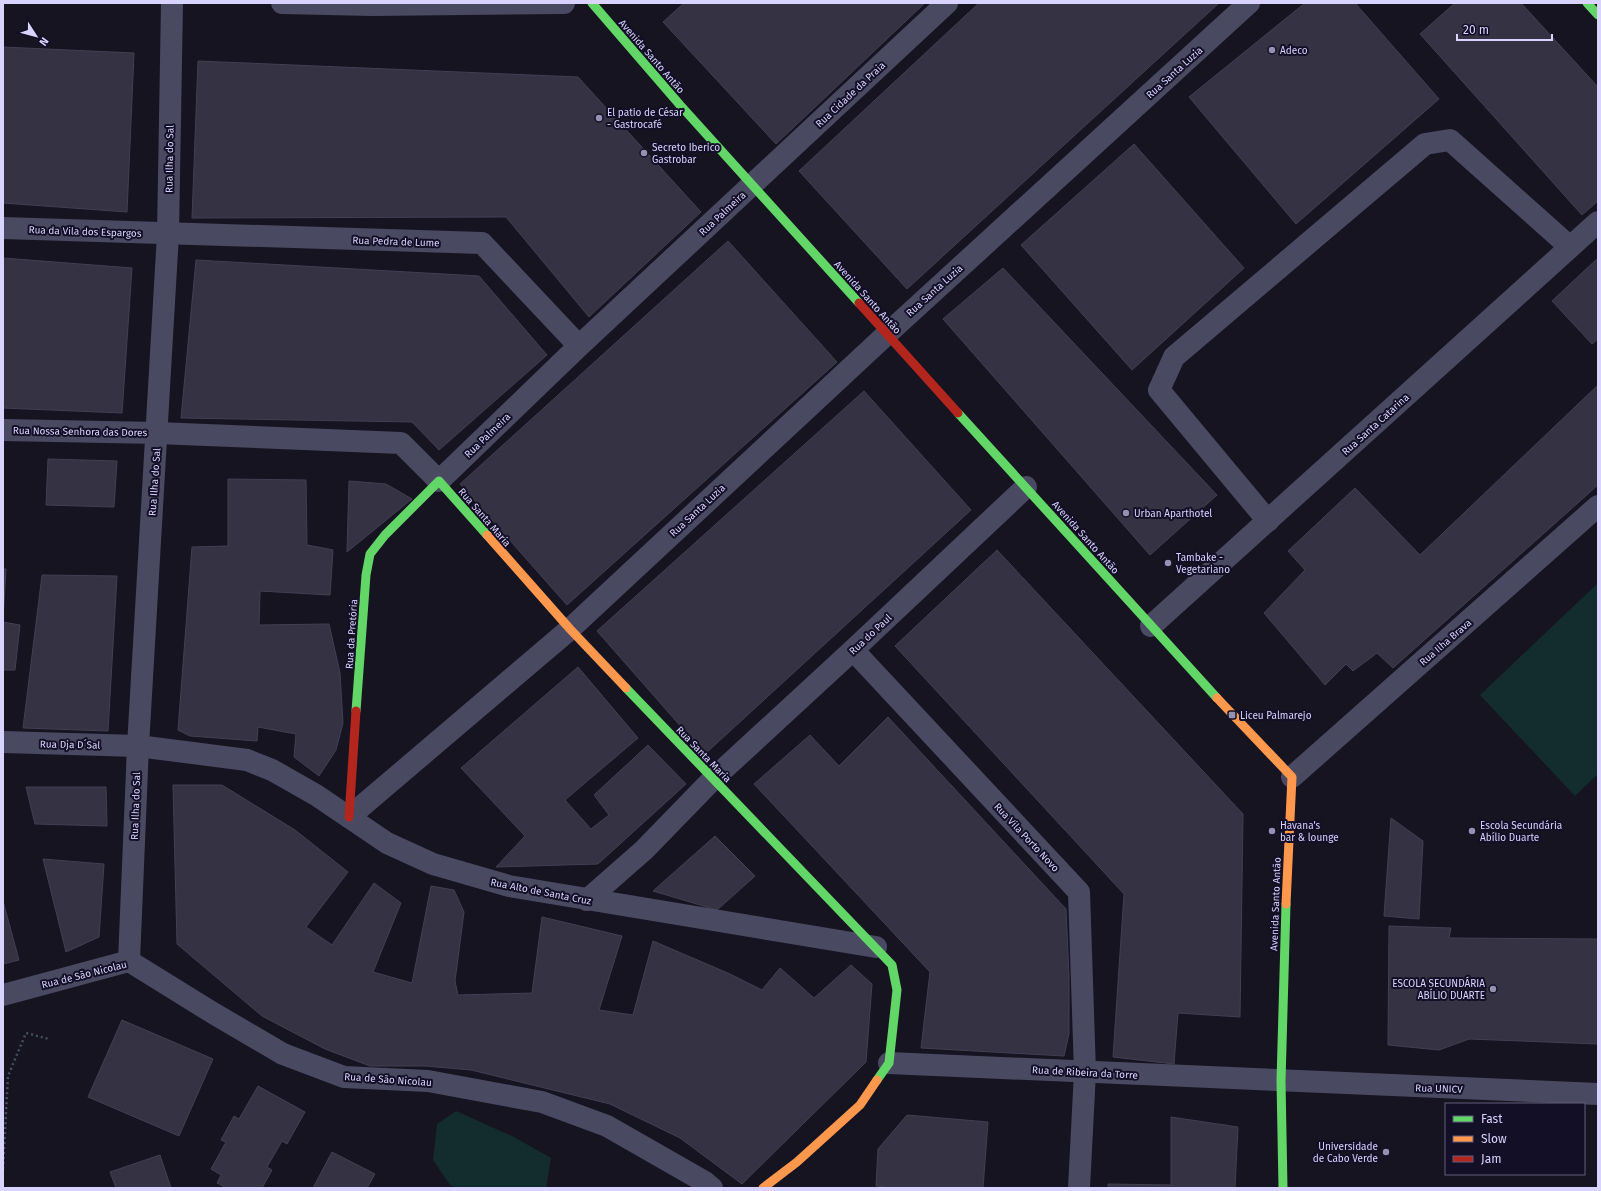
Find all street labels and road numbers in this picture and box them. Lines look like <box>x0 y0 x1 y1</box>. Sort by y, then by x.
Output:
street label: Avenida Santo Antão <box>616 17 687 96</box>
street label: Rua Santa Luzia <box>1144 44 1205 101</box>
street label: Rua Cidade da Praia <box>813 59 888 130</box>
street label: Rua Ilha do Sal <box>163 125 177 193</box>
street label: Rua Palmeira <box>697 189 748 238</box>
street label: Rua da Vila dos Espargos <box>28 224 142 240</box>
street label: Rua Pedra de Lume <box>352 234 440 250</box>
street label: Avenida Santo Antão <box>831 259 903 337</box>
street label: Rua Santa Luzia <box>904 262 965 319</box>
street label: Rua Santa Catarina <box>1340 391 1412 458</box>
street label: Rua Palmeira <box>462 411 513 461</box>
street label: Rua Nossa Senhora das Dores <box>13 425 148 439</box>
street label: Rua Ilha do Sal <box>147 448 163 516</box>
street label: Rua Santa Luzia <box>667 482 728 540</box>
street label: Rua Santa Maria <box>456 486 513 549</box>
street label: Avenida Santo Antão <box>1049 499 1121 577</box>
street label: Rua da Pretória <box>344 599 360 669</box>
street label: Rua do Paul <box>847 612 895 657</box>
street label: Rua Ilha Brava <box>1417 617 1474 669</box>
street label: Rua Santa Maria <box>673 724 733 785</box>
street label: Rua Dja D´Sal <box>40 736 100 752</box>
street label: Rua Ilha do Sal <box>129 772 143 840</box>
street label: Rua Vila Porto Novo <box>991 801 1061 875</box>
street label: Avenida Santo Antão <box>1268 857 1284 951</box>
street label: Rua Alto de Santa Cruz <box>489 876 593 908</box>
street label: Rua de São Nicolau <box>40 959 128 991</box>
street label: Rua de Ribeira da Torre <box>1032 1064 1138 1082</box>
street label: Rua de São Nicolau <box>344 1071 432 1089</box>
street label: Rua UNICV <box>1415 1082 1463 1096</box>

